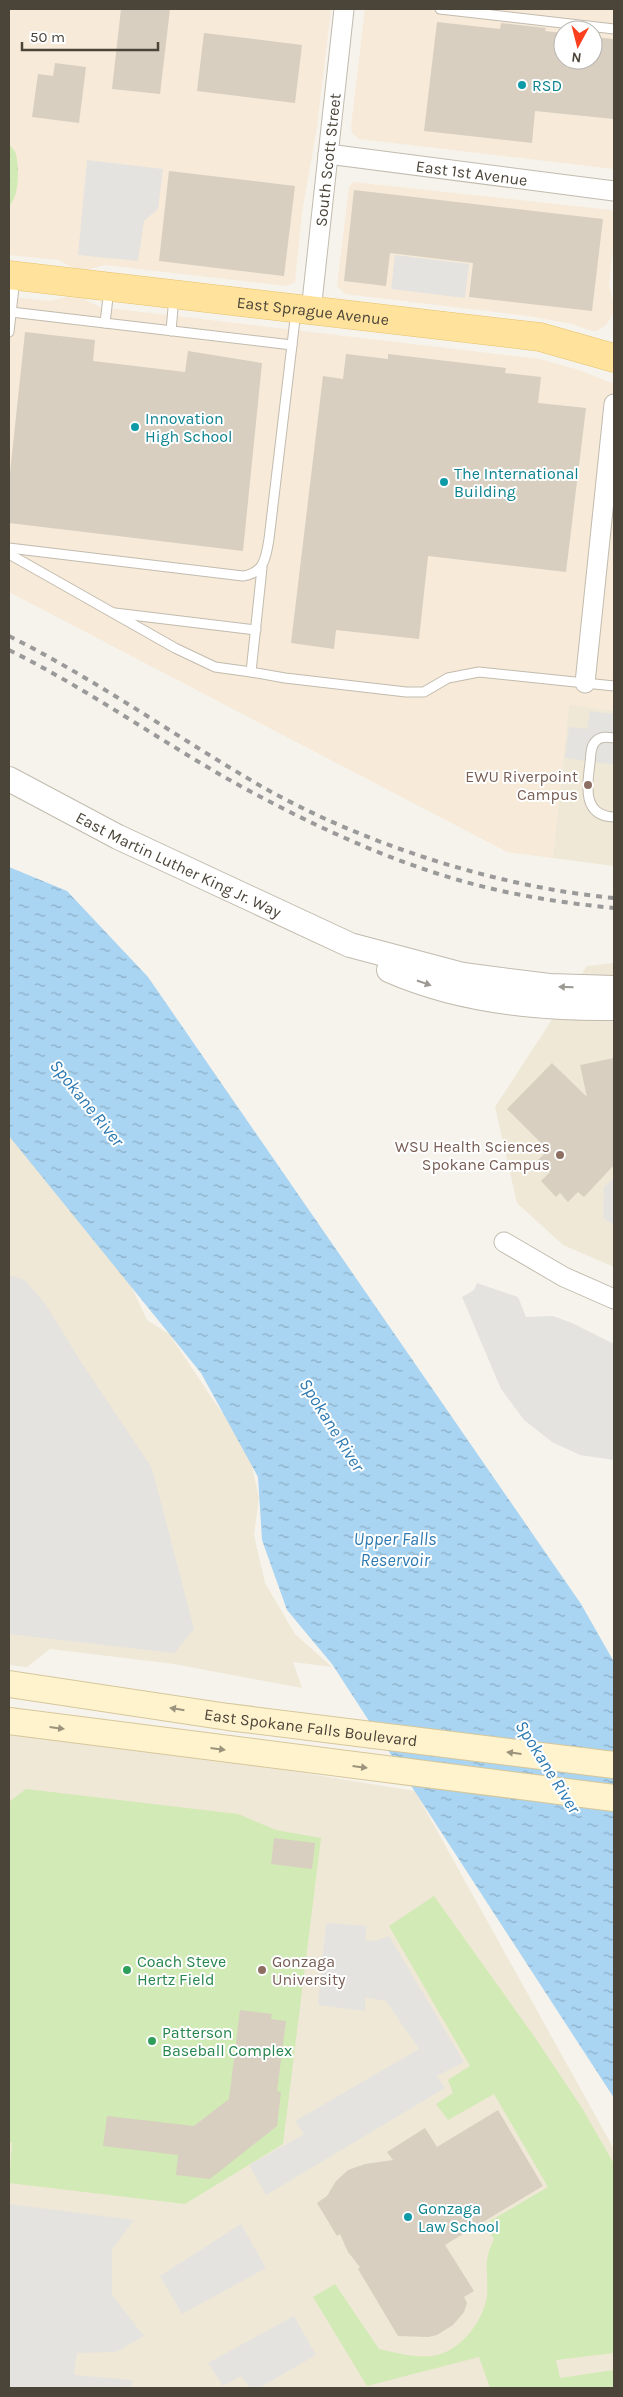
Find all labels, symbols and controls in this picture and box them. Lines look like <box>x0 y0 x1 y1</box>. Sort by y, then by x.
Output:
scale bar <box>22 20 159 52</box>
north arrow <box>553 20 603 70</box>
text: 50 m <box>30 28 65 46</box>
text: N <box>570 48 582 66</box>
place label: RSD <box>532 76 562 95</box>
marker: RSD <box>516 79 528 91</box>
street label: South Scott Street <box>311 92 344 228</box>
street label: East 1st Avenue <box>415 156 529 189</box>
street label: East Sprague Avenue <box>236 292 390 329</box>
place label: Innovation High School <box>145 409 233 446</box>
marker: Innovation High School <box>129 421 141 433</box>
place label: The International Building <box>454 464 579 501</box>
marker: The International Building <box>438 476 450 488</box>
place label: EWU Riverpoint Campus <box>465 767 578 804</box>
marker: EWU Riverpoint Campus <box>582 779 594 791</box>
street label: East Martin Luther King Jr. Way <box>73 807 285 921</box>
one-way arrow <box>416 980 431 987</box>
one-way arrow <box>557 983 573 991</box>
water label: Spokane River <box>45 1055 129 1152</box>
place label: WSU Health Sciences Spokane Campus <box>395 1137 550 1174</box>
marker: WSU Health Sciences Spokane Campus <box>554 1149 566 1161</box>
water label: Spokane River <box>295 1374 370 1476</box>
water label: Upper Falls Reservoir <box>354 1528 436 1571</box>
street label: East Spokane Falls Boulevard <box>203 1704 419 1750</box>
one-way arrow <box>169 1705 185 1713</box>
water label: Spokane River <box>511 1716 586 1818</box>
one-way arrow <box>49 1724 65 1732</box>
one-way arrow <box>211 1745 227 1753</box>
one-way arrow <box>505 1749 521 1757</box>
one-way arrow <box>352 1763 368 1771</box>
place label: Coach Steve Hertz Field <box>137 1952 226 1989</box>
place label: Gonzaga University <box>272 1952 346 1989</box>
marker: Coach Steve Hertz Field <box>121 1964 133 1976</box>
marker: Gonzaga University <box>256 1964 268 1976</box>
place label: Patterson Baseball Complex <box>162 2023 292 2060</box>
marker: Patterson Baseball Complex <box>146 2035 158 2047</box>
place label: Gonzaga Law School <box>418 2199 499 2236</box>
marker: Gonzaga Law School <box>402 2211 414 2223</box>

